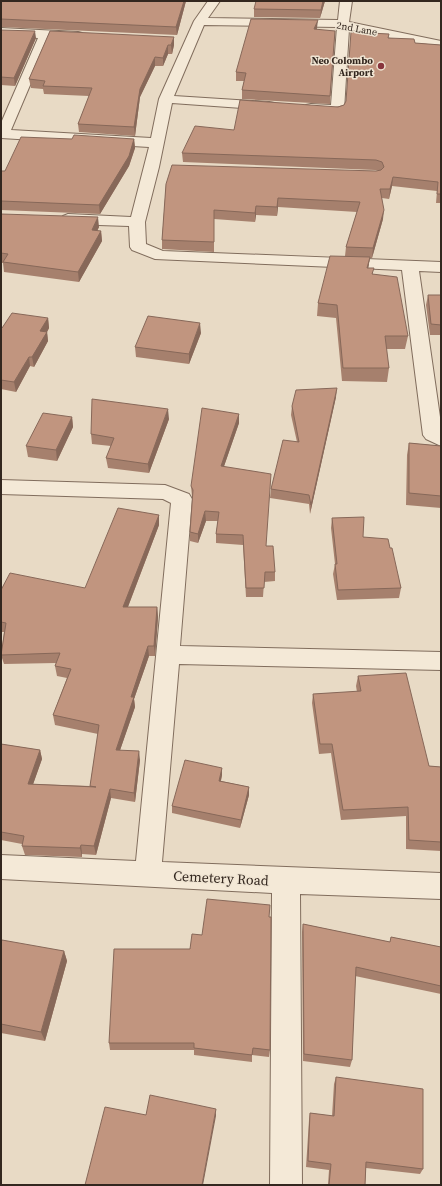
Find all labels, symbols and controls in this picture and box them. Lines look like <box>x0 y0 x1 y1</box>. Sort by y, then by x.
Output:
street label: 2nd Lane <box>335 19 378 38</box>
place label: Neo Colombo Airport <box>311 54 373 79</box>
marker: Neo Colombo Airport <box>376 61 386 71</box>
street label: Cemetery Road <box>173 866 269 890</box>

